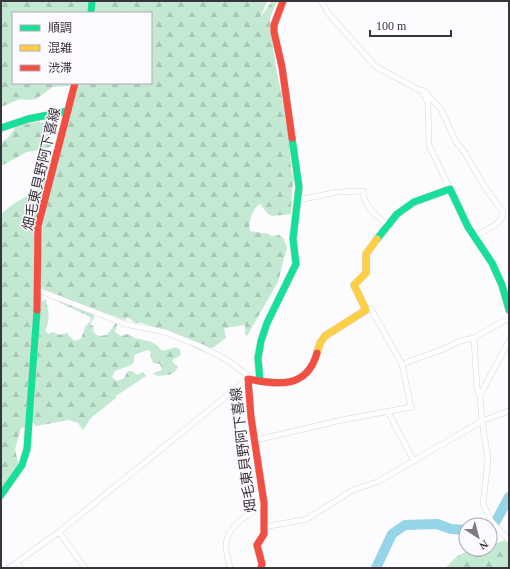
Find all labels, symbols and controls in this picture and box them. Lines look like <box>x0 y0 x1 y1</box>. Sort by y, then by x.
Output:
legend <box>12 12 152 84</box>
scale bar <box>370 12 451 38</box>
text: 100 m <box>376 19 407 33</box>
text: 順調 <box>48 21 72 35</box>
text: 混雑 <box>48 41 72 55</box>
text: 渋滞 <box>48 61 72 75</box>
street label: 畑毛東貝野阿下喜線 <box>20 106 63 232</box>
street label: 畑毛東貝野阿下喜線 <box>228 386 259 513</box>
north arrow <box>458 517 498 557</box>
text: N <box>477 538 491 552</box>

